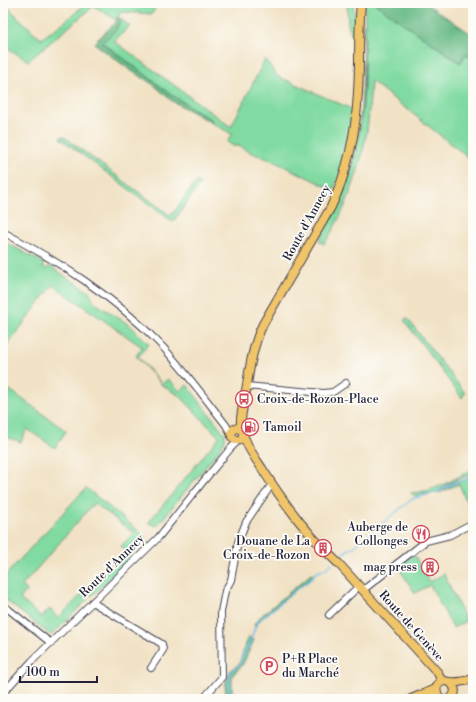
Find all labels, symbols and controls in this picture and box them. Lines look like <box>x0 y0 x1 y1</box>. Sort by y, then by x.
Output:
street label: Route d'Annecy <box>280 182 334 264</box>
bus stop icon: Croix-de-Rozon-Place <box>234 389 254 409</box>
place label: Croix-de-Rozon-Place <box>257 392 379 407</box>
fuel station icon: Tamoil <box>240 417 260 437</box>
place label: Tamoil <box>263 420 302 435</box>
place label: Auberge de Collonges <box>347 520 408 549</box>
restaurant icon: Auberge de Collonges <box>411 524 431 544</box>
street label: Route d'Annecy <box>76 531 148 601</box>
place label: Douane de La Croix-de-Rozon <box>223 534 311 563</box>
building icon: Douane de La Croix-de-Rozon <box>313 538 333 558</box>
building icon: mag press <box>420 557 440 577</box>
place label: mag press <box>363 560 417 575</box>
street label: Route de Genève <box>375 588 447 664</box>
place label: P+R Place du Marché <box>282 652 339 681</box>
parking icon: P+R Place du Marché <box>259 656 279 676</box>
scale bar <box>20 658 97 684</box>
text: 100 m <box>26 665 60 680</box>

